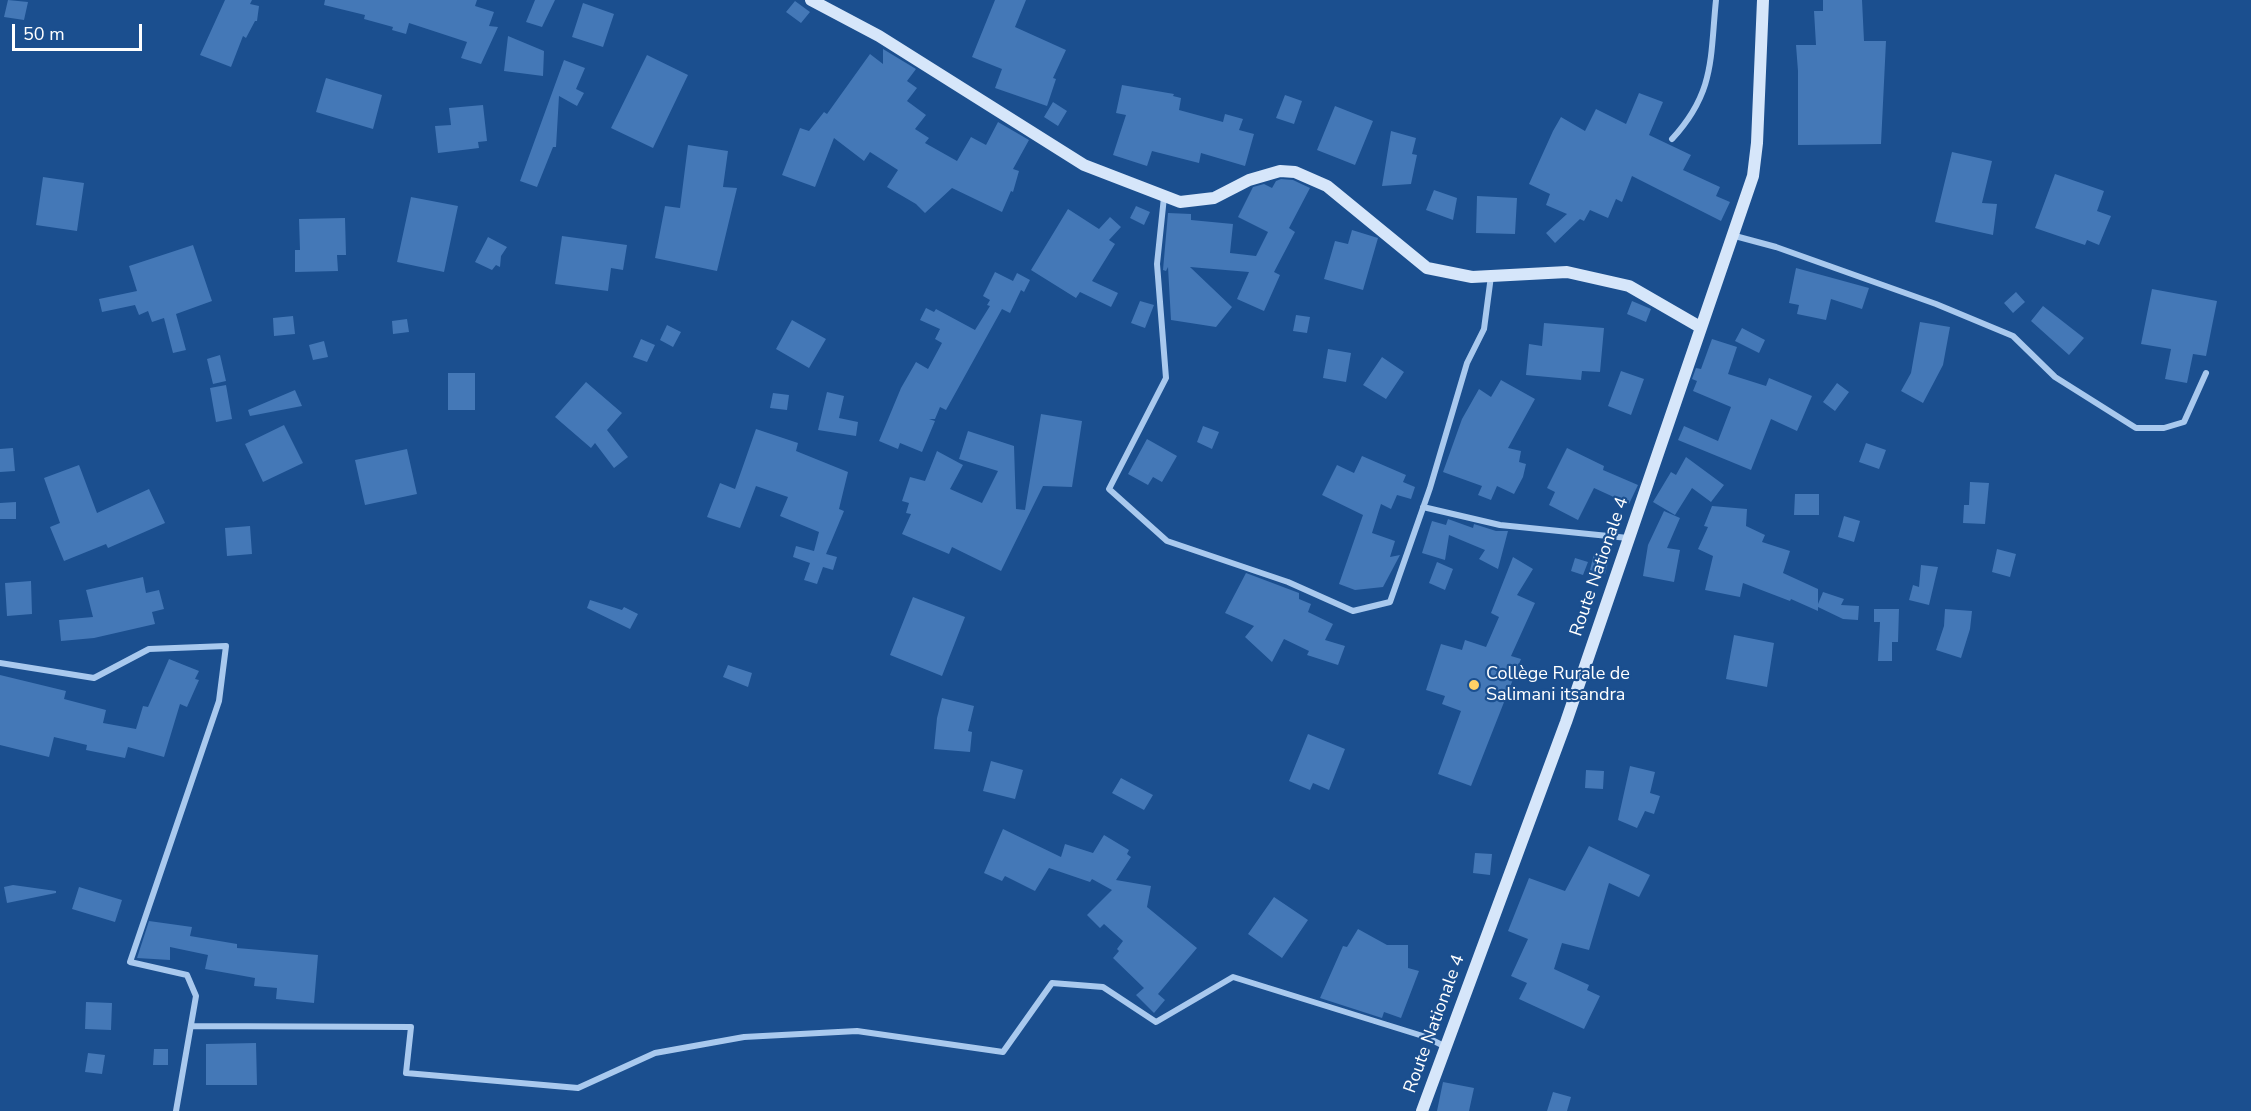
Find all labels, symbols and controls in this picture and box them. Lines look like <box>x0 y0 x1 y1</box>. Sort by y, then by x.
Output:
scale bar <box>15 12 146 50</box>
text: 50 m <box>23 22 65 46</box>
street label: Route Nationale 4 <box>1566 495 1634 639</box>
place label: Collège Rurale de Salimani itsandra <box>1486 664 1630 706</box>
marker: Collège Rurale de Salimani itsandra <box>1467 678 1481 692</box>
street label: Route Nationale 4 <box>1400 952 1470 1096</box>

